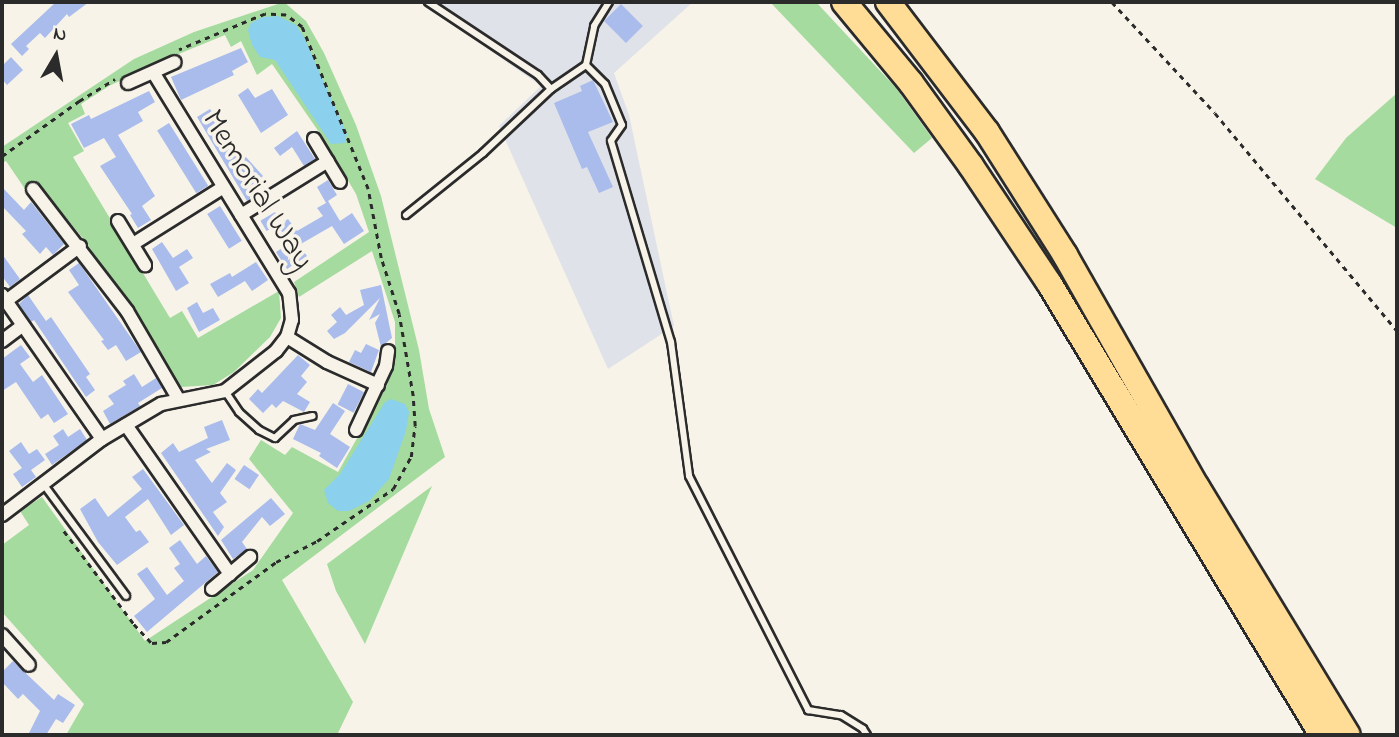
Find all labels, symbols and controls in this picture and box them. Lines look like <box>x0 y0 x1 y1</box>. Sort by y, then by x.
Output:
text: N <box>51 20 68 49</box>
north arrow <box>21 21 91 91</box>
street label: Memorial Way <box>192 104 320 278</box>

